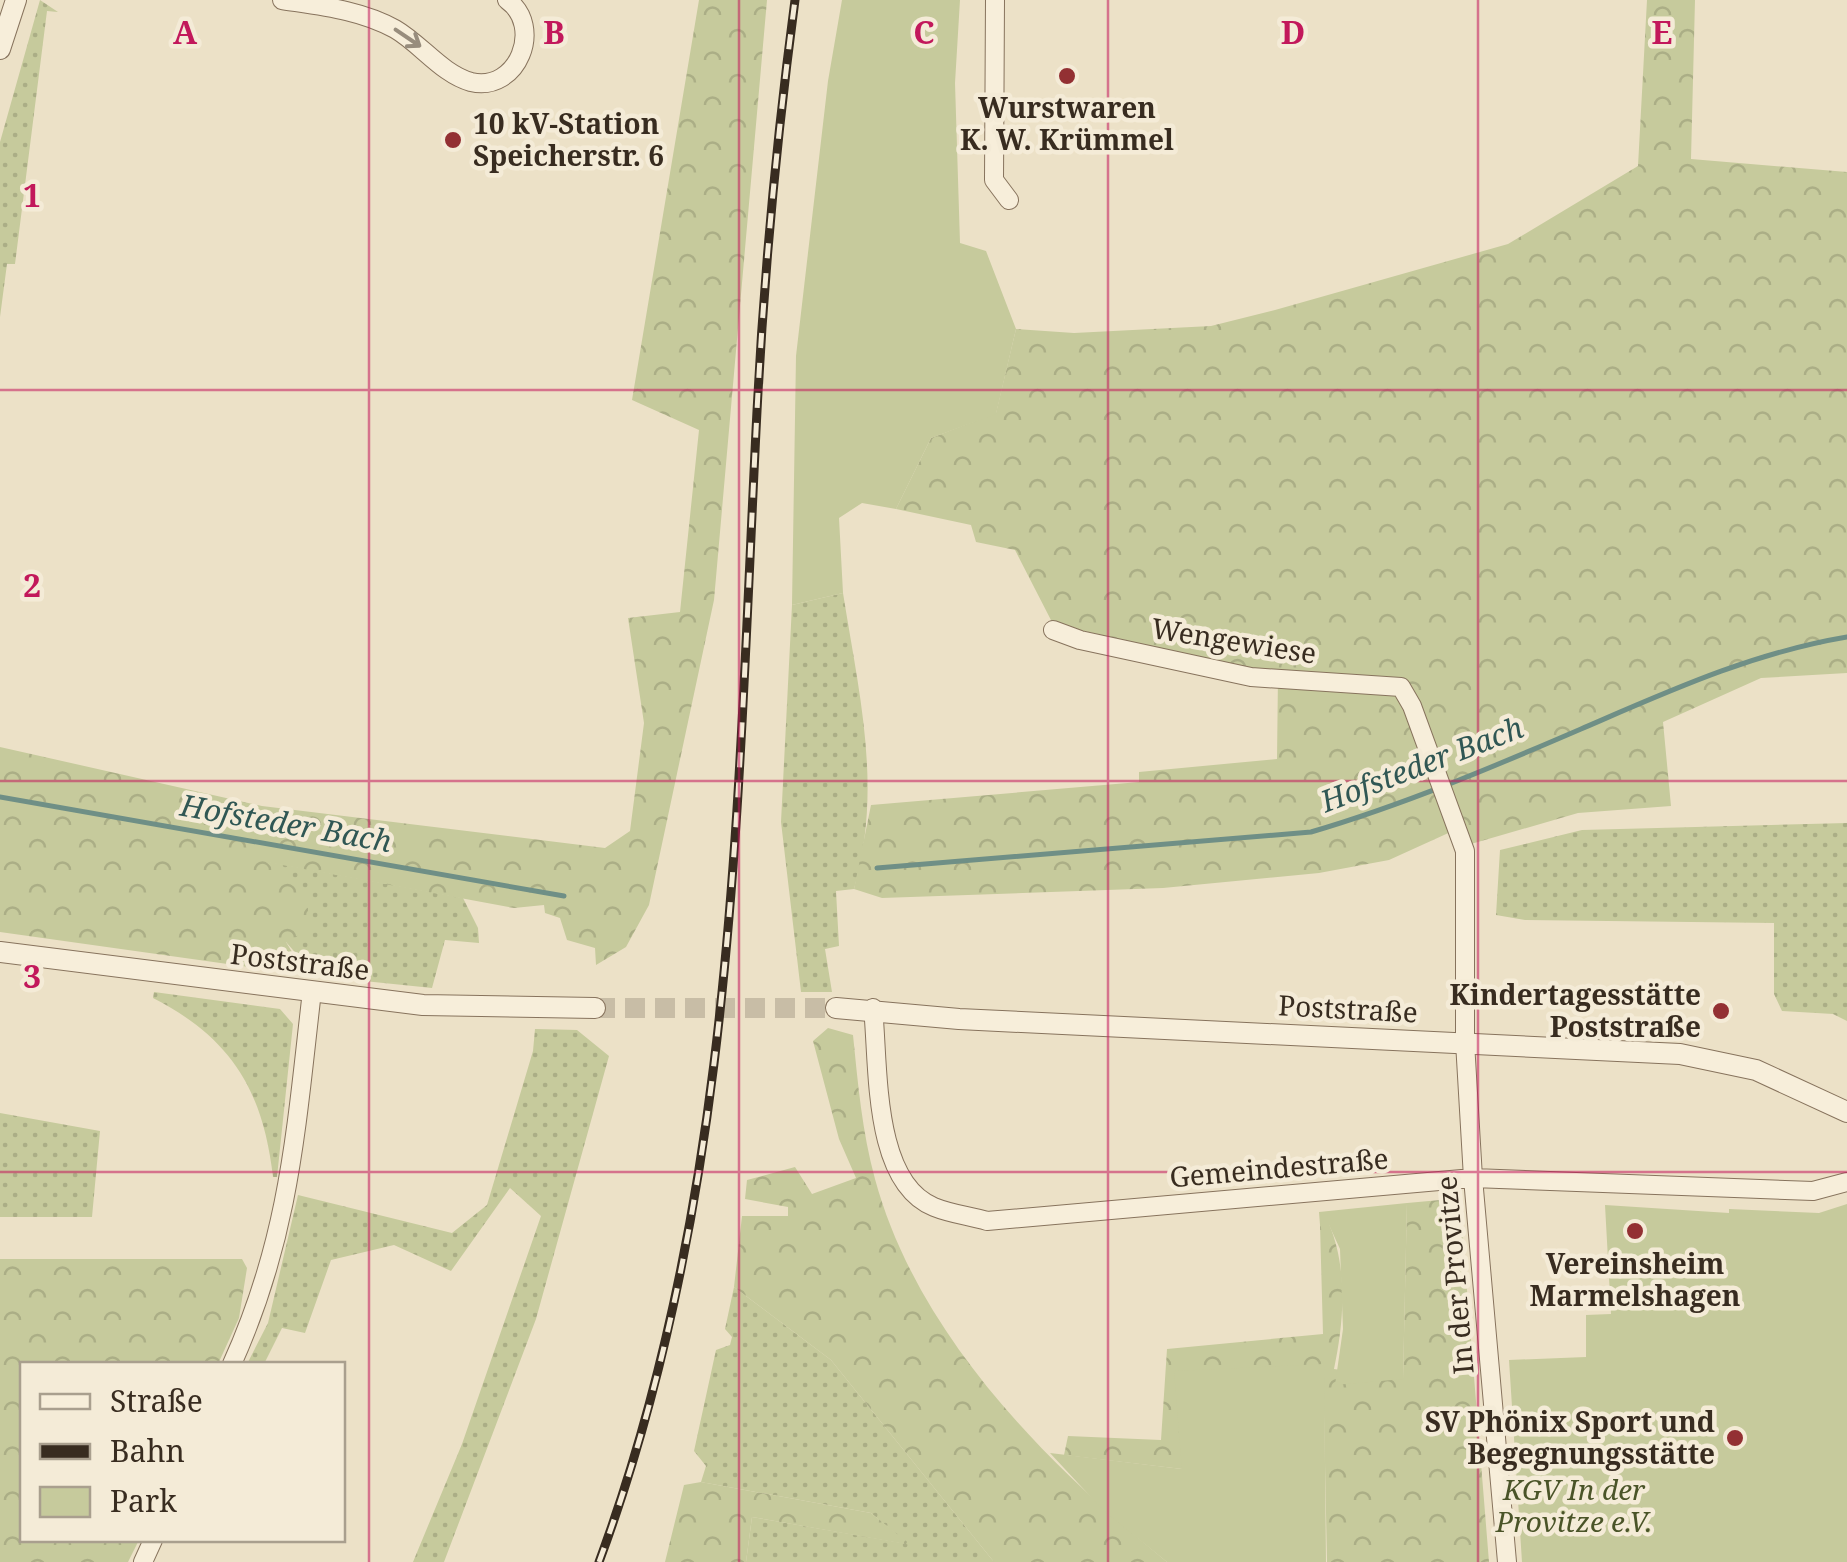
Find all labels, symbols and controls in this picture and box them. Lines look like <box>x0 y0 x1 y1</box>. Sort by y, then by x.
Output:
text: A <box>173 10 198 53</box>
text: B <box>543 10 565 53</box>
text: C <box>913 10 935 53</box>
text: D <box>1281 10 1305 53</box>
text: E <box>1652 10 1672 53</box>
one-way arrow <box>393 27 421 48</box>
marker: Wurstwaren K. W. Krümmel <box>1056 65 1078 87</box>
place label: Wurstwaren K. W. Krümmel <box>960 88 1174 158</box>
place label: 10 kV-Station Speicherstr. 6 <box>473 104 664 174</box>
marker: 10 kV-Station Speicherstr. 6 <box>442 129 464 151</box>
text: 1 <box>23 173 41 216</box>
text: 2 <box>23 563 41 606</box>
street label: Wengewiese <box>1149 608 1319 672</box>
water label: Hofsteder Bach <box>1313 706 1529 821</box>
water label: Hofsteder Bach <box>176 784 395 861</box>
street label: Poststraße <box>229 934 372 988</box>
text: 3 <box>23 954 41 997</box>
place label: Kindertagesstätte Poststraße <box>1449 975 1701 1045</box>
street label: Poststraße <box>1277 985 1419 1031</box>
marker: Kindertagesstätte Poststraße <box>1710 1000 1732 1022</box>
street label: Gemeindestraße <box>1168 1139 1390 1196</box>
street label: In der Provitze <box>1426 1174 1482 1376</box>
marker: Vereinsheim Marmelshagen <box>1624 1220 1646 1242</box>
place label: Vereinsheim Marmelshagen <box>1530 1244 1740 1314</box>
legend <box>20 1362 345 1542</box>
text: Straße <box>110 1380 203 1421</box>
place label: SV Phönix Sport und Begegnungsstätte <box>1425 1402 1715 1472</box>
marker: SV Phönix Sport und Begegnungsstätte <box>1724 1427 1746 1449</box>
text: Bahn <box>110 1430 185 1471</box>
park label: KGV In der Provitze e.V. <box>1495 1470 1652 1540</box>
text: Park <box>110 1480 177 1521</box>

